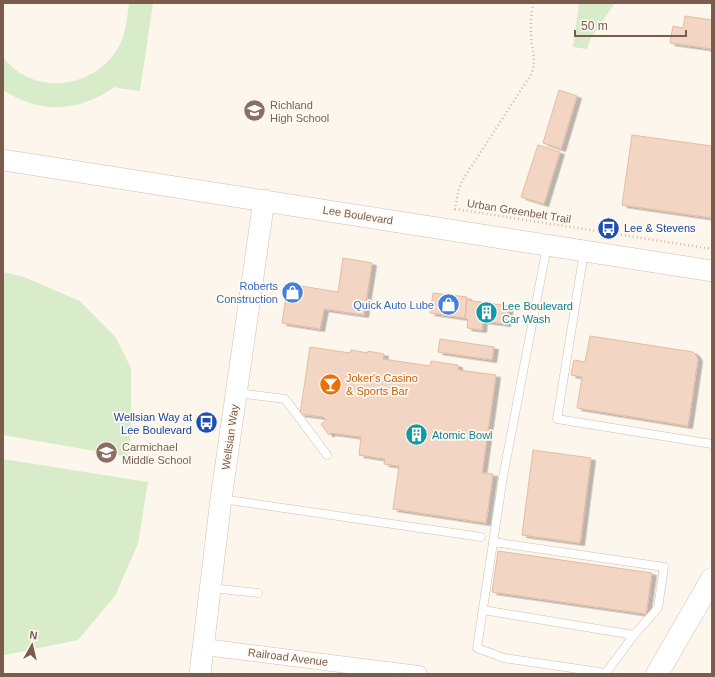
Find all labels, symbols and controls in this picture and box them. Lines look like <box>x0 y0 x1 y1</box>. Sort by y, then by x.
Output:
scale bar <box>575 12 686 38</box>
text: 50 m <box>581 19 608 33</box>
school or university icon: Richland High School <box>242 98 268 124</box>
place label: Richland High School <box>270 99 329 124</box>
street label: Urban Greenbelt Trail <box>466 197 572 225</box>
street label: Lee Boulevard <box>322 204 394 226</box>
bus stop icon: Lee & Stevens <box>595 215 621 241</box>
place label: Lee & Stevens <box>624 222 696 234</box>
shop icon: Roberts Construction <box>280 279 306 305</box>
place label: Roberts Construction <box>216 280 278 305</box>
shop icon: Quick Auto Lube <box>436 292 462 318</box>
place label: Quick Auto Lube <box>353 299 434 311</box>
building icon: Lee Boulevard Car Wash <box>474 299 500 325</box>
place label: Lee Boulevard Car Wash <box>502 300 573 325</box>
bar icon: Joker's Casino & Sports Bar <box>317 371 343 397</box>
place label: Joker's Casino & Sports Bar <box>346 372 418 397</box>
street label: Wellsian Way <box>219 403 241 471</box>
bus stop icon: Wellsian Way at Lee Boulevard <box>194 410 220 436</box>
place label: Wellsian Way at Lee Boulevard <box>114 411 192 436</box>
building icon: Atomic Bowl <box>404 422 430 448</box>
place label: Atomic Bowl <box>432 429 493 441</box>
school or university icon: Carmichael Middle School <box>93 440 119 466</box>
place label: Carmichael Middle School <box>122 441 191 466</box>
north arrow <box>12 625 52 665</box>
text: N <box>29 629 38 642</box>
street label: Railroad Avenue <box>247 646 329 668</box>

